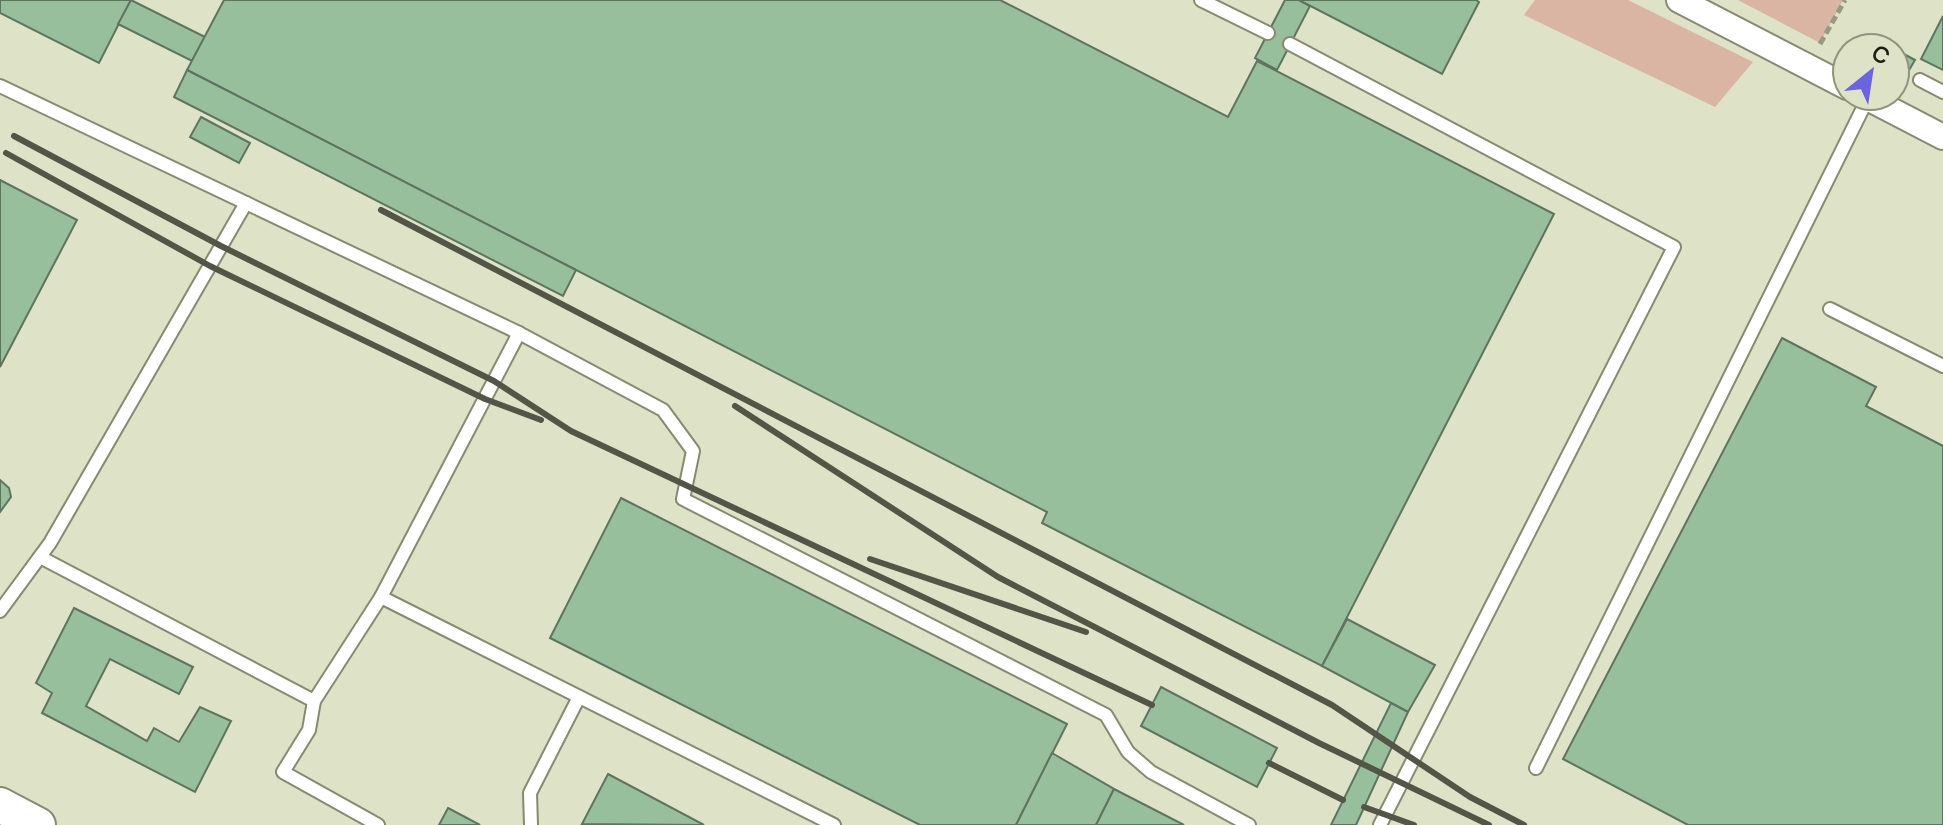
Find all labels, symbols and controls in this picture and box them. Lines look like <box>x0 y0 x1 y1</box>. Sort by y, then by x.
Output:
north arrow <box>1831 32 1911 112</box>
text: С <box>1866 38 1896 72</box>

